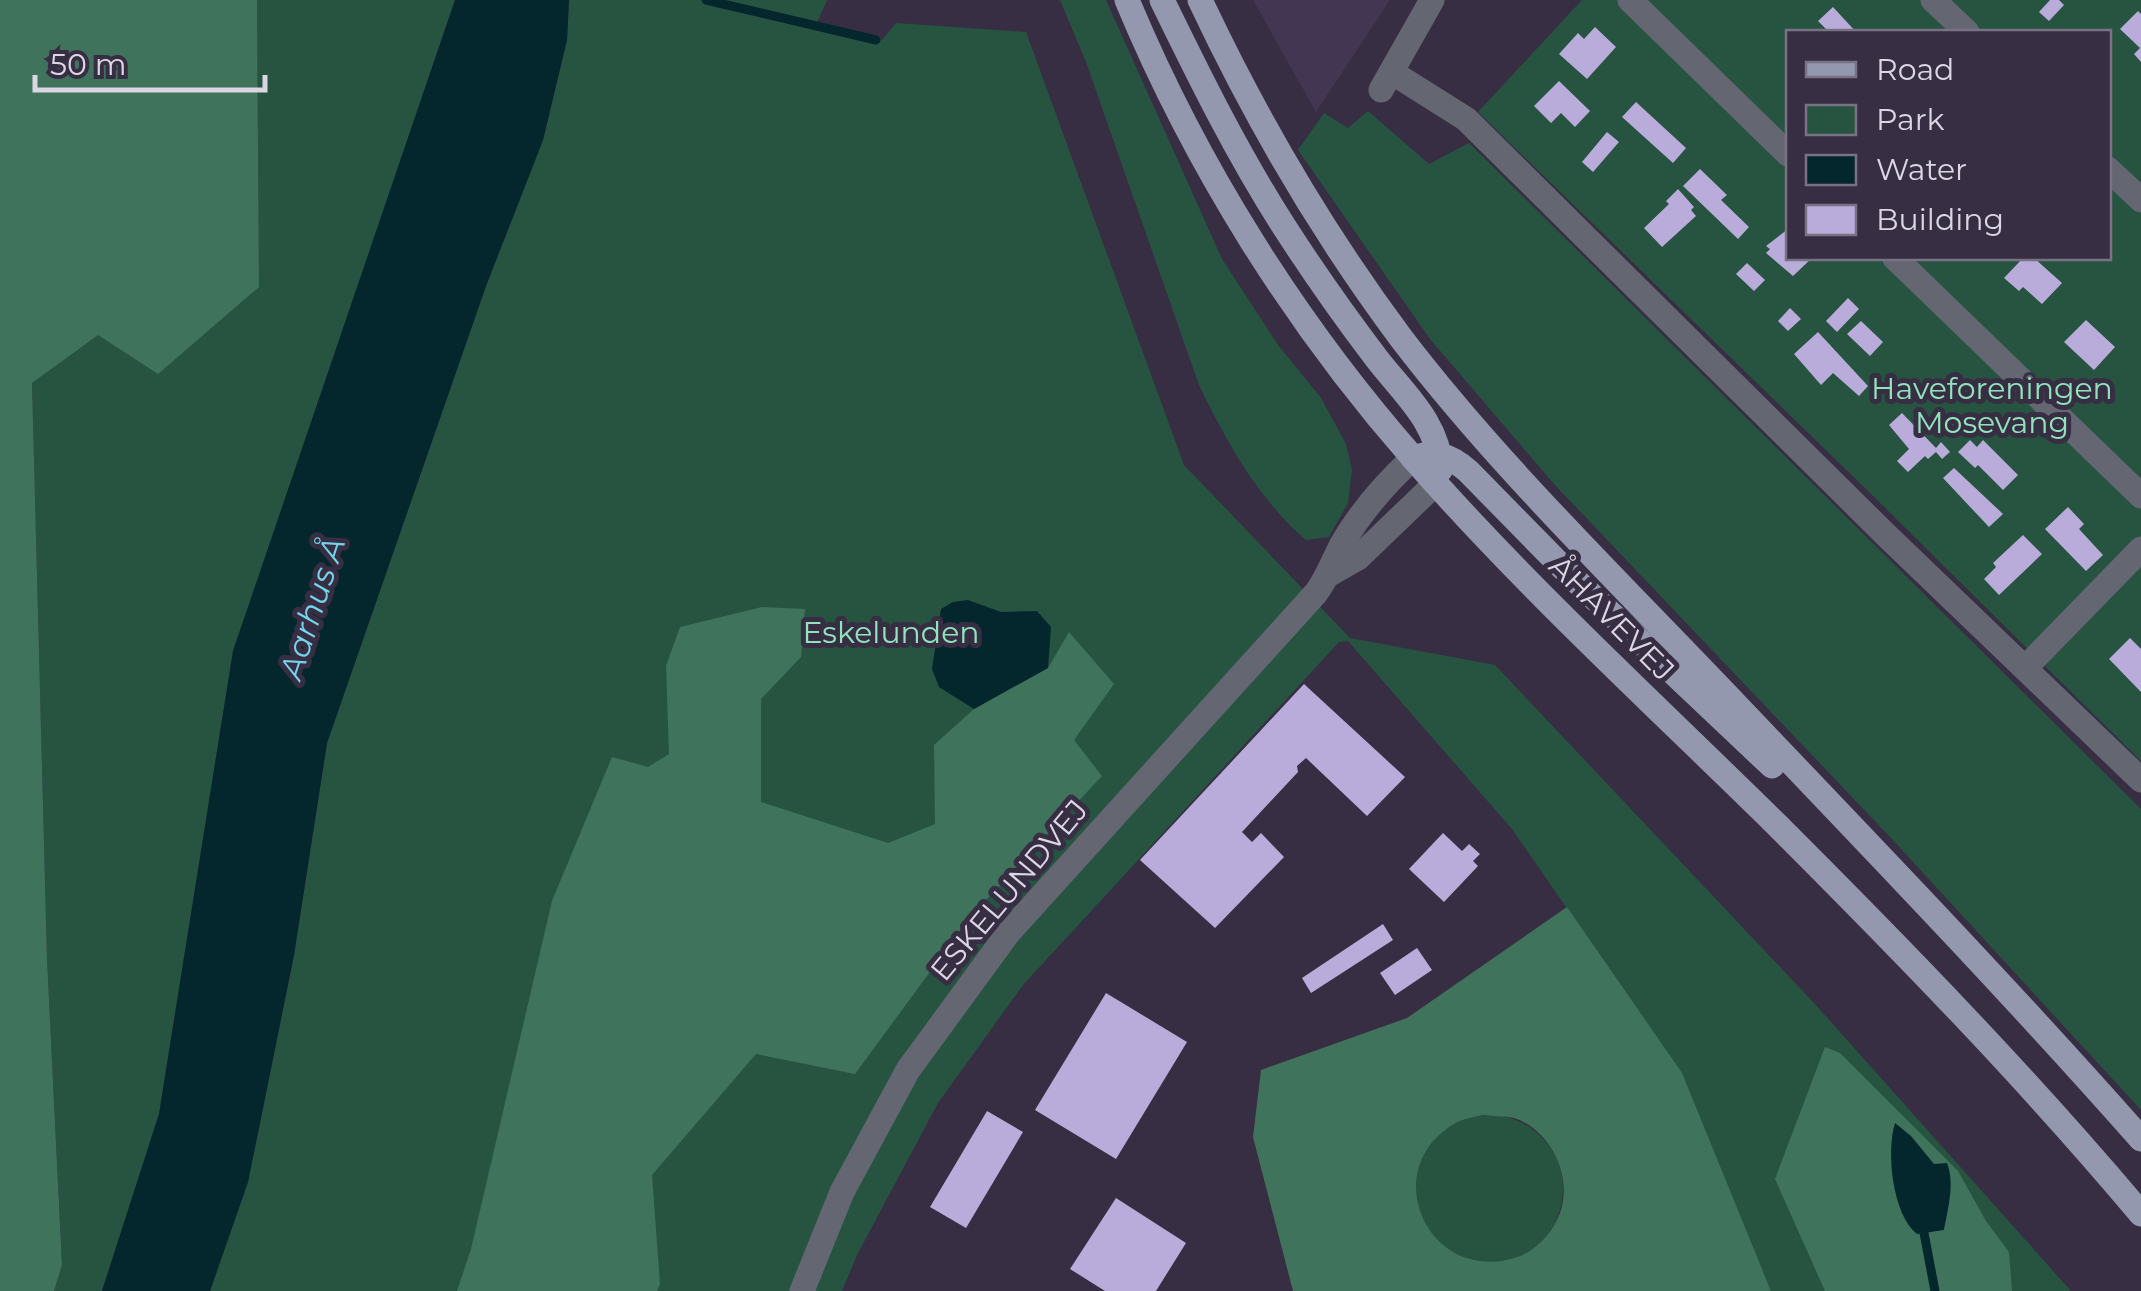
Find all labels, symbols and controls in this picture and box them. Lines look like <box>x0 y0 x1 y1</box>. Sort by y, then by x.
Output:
scale bar <box>35 30 265 92</box>
legend <box>1786 30 2111 260</box>
text: 50 m <box>50 46 127 83</box>
text: Road <box>1876 51 1954 88</box>
text: Park <box>1876 101 1945 138</box>
text: Water <box>1876 151 1967 188</box>
text: Building <box>1876 201 2004 238</box>
park label: Haveforeningen Mosevang <box>1871 370 2113 441</box>
water label: Aarhus Å <box>270 532 353 686</box>
street label: ÅHAVEVEJ <box>1542 548 1682 688</box>
park label: Eskelunden <box>802 614 980 651</box>
street label: ESKELUNDVEJ <box>922 792 1096 988</box>

